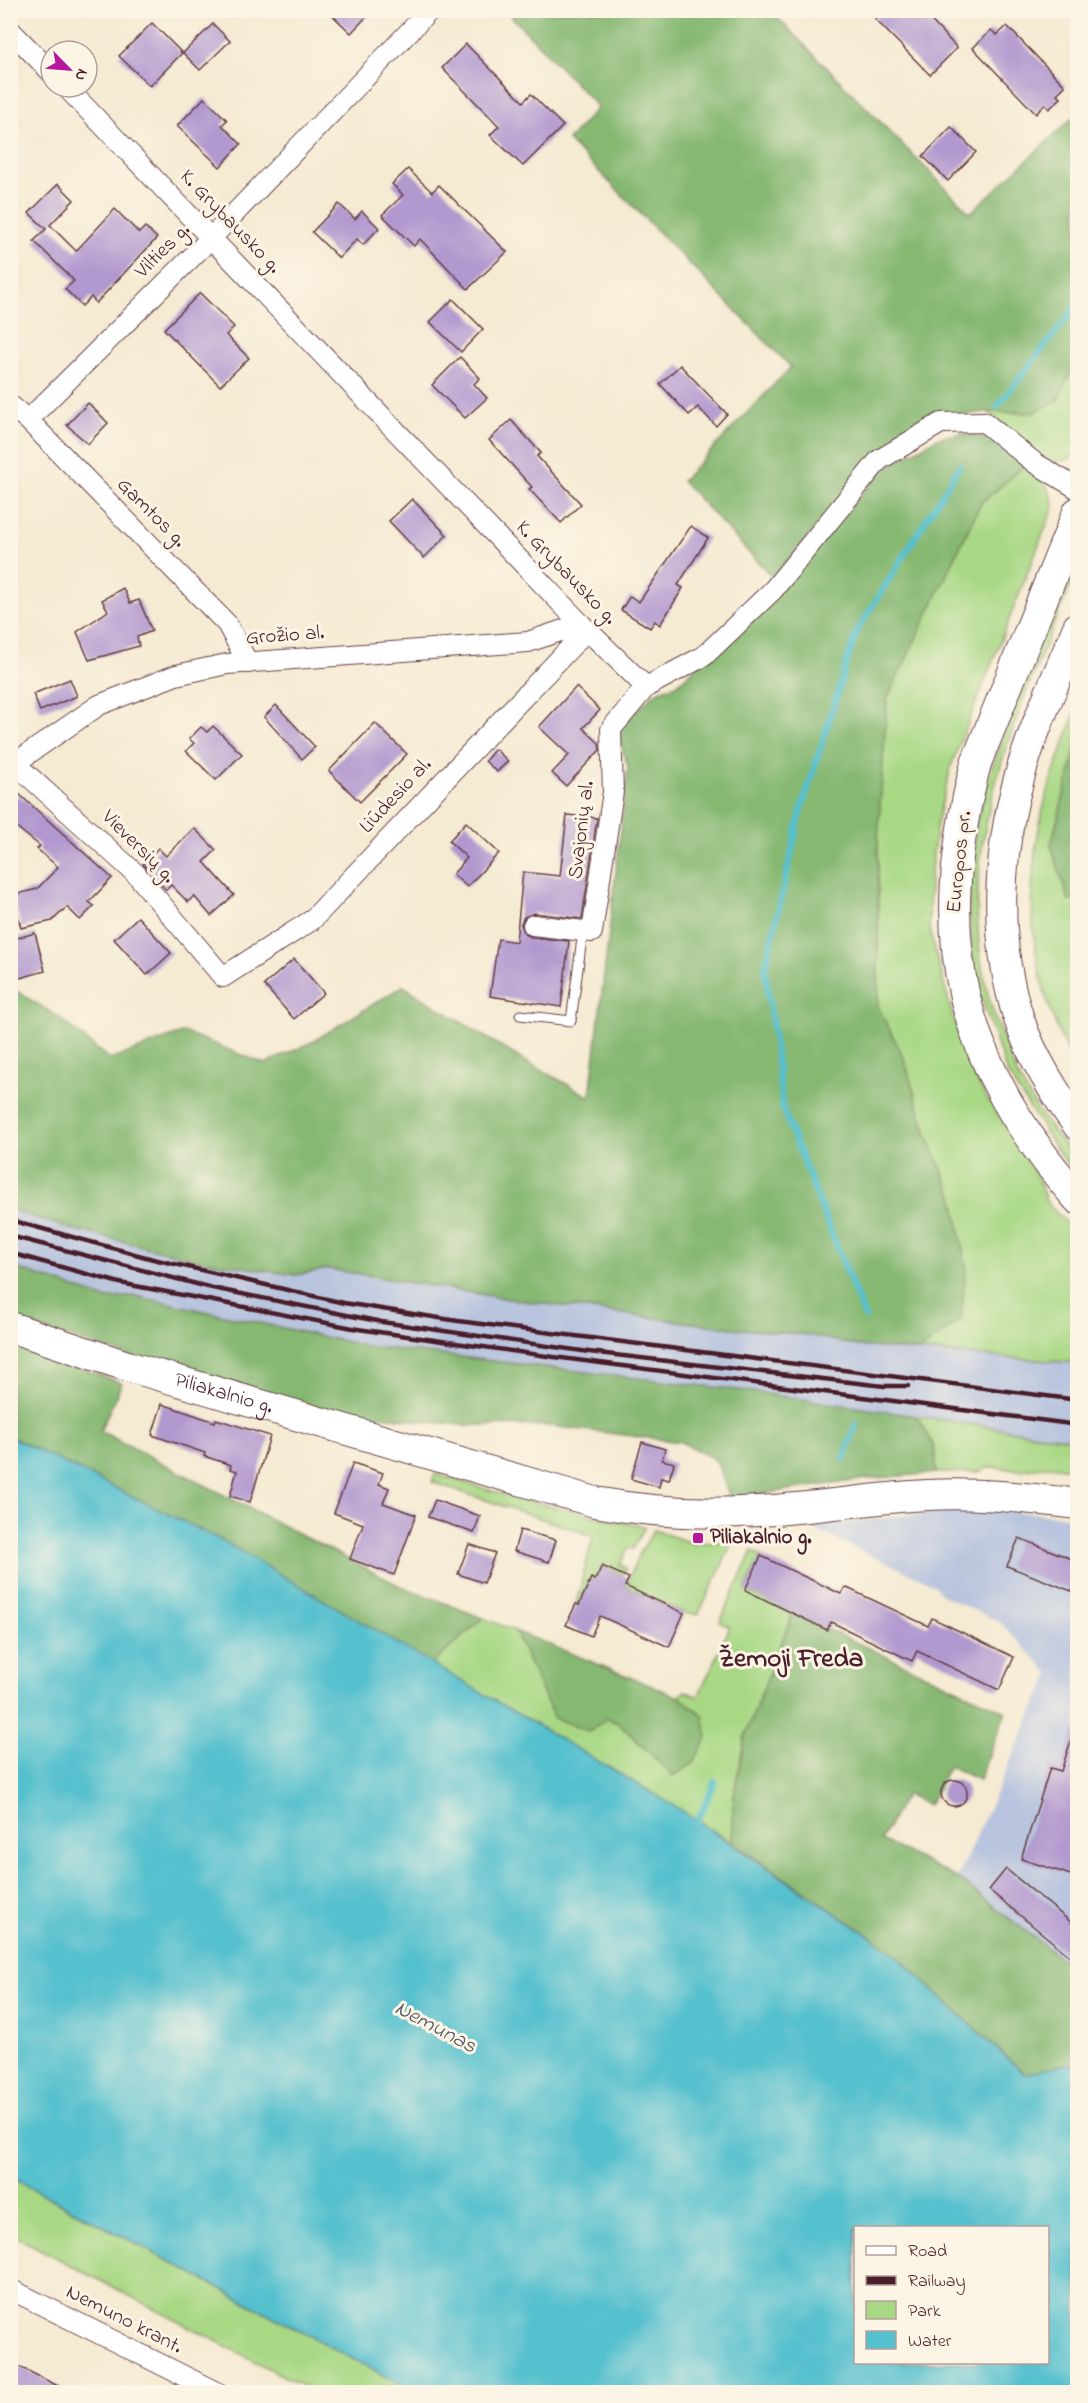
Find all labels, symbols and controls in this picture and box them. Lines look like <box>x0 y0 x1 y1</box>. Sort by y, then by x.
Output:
north arrow <box>39 39 99 99</box>
text: N <box>68 65 94 85</box>
street label: K. Grybausko g. <box>171 163 288 282</box>
street label: Vilties g. <box>128 216 199 288</box>
street label: Gamtos g. <box>108 471 193 556</box>
street label: K. Grybausko g. <box>507 514 624 633</box>
street label: Grožio al. <box>245 618 325 654</box>
street label: Liūdesio al. <box>353 751 439 841</box>
street label: Svajonių al. <box>561 779 603 881</box>
street label: Vieversių g. <box>92 802 182 892</box>
street label: Europos pr. <box>940 809 980 915</box>
street label: Piliakalnio g. <box>171 1366 277 1423</box>
place label: Piliakalnio g. <box>710 1523 812 1555</box>
marker: Piliakalnio g. <box>691 1531 705 1545</box>
district label: Žemoji Freda <box>719 1640 863 1679</box>
water label: Nemunas <box>389 1993 482 2063</box>
legend <box>854 2226 1049 2364</box>
text: Road <box>908 2239 947 2265</box>
text: Railway <box>908 2269 965 2295</box>
street label: Nemuno krant. <box>61 2278 187 2362</box>
text: Park <box>908 2299 941 2325</box>
text: Water <box>908 2329 952 2355</box>

